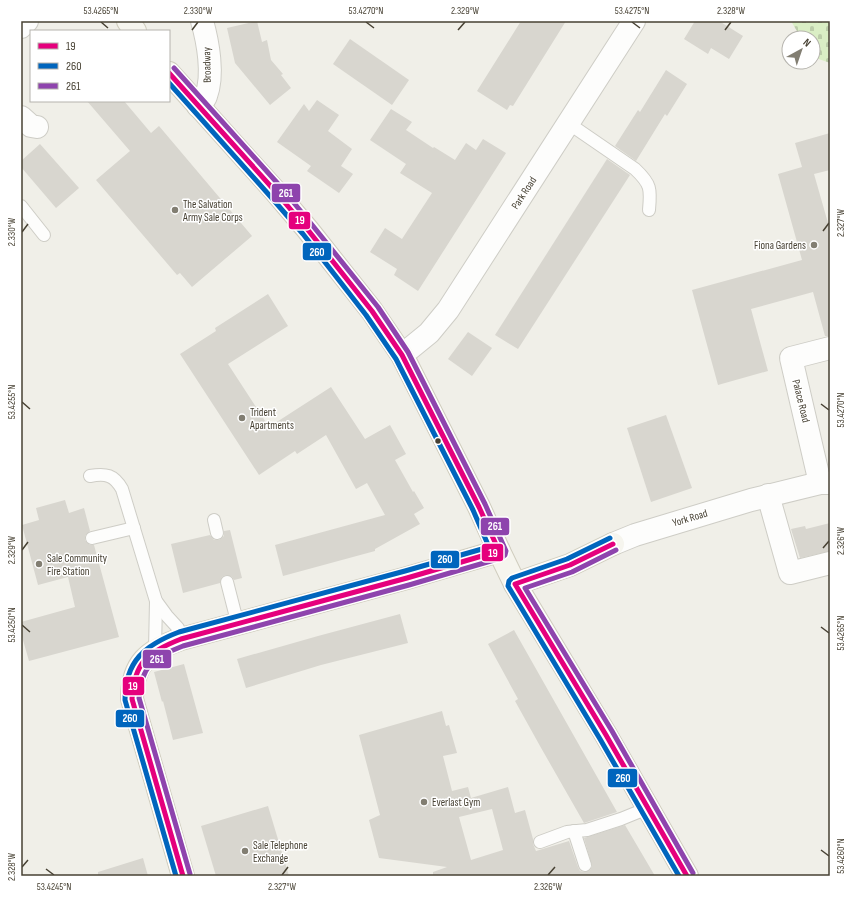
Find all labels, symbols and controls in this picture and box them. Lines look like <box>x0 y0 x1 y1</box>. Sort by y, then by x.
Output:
text: 53.4265°N <box>84 5 118 17</box>
text: 2.330°W <box>184 5 213 17</box>
text: 53.4270°N <box>349 5 383 17</box>
text: 2.329°W <box>451 5 480 17</box>
text: 53.4275°N <box>615 5 649 17</box>
text: 2.328°W <box>717 5 746 17</box>
legend <box>30 30 170 102</box>
north arrow <box>781 30 821 70</box>
text: N <box>801 36 814 50</box>
text: 19 <box>66 39 76 54</box>
street label: Broadway <box>200 46 214 83</box>
text: 260 <box>66 59 82 74</box>
text: 261 <box>66 79 81 94</box>
street label: Park Road <box>509 174 540 212</box>
line badge: 261 <box>271 183 301 203</box>
text: 261 <box>279 187 294 200</box>
place label: The Salvation Army Sale Corps <box>182 198 243 224</box>
marker: The Salvation Army Sale Corps <box>170 205 180 215</box>
text: 2.327°W <box>835 208 847 237</box>
line badge: 19 <box>288 211 311 230</box>
text: 19 <box>295 214 305 227</box>
text: 2.330°W <box>6 217 18 246</box>
place label: Fiona Gardens <box>754 239 806 252</box>
marker: Fiona Gardens <box>809 240 819 250</box>
line badge: 260 <box>302 242 332 261</box>
text: 260 <box>309 246 325 259</box>
street label: Palace Road <box>789 378 813 424</box>
text: 53.4255°N <box>6 385 18 419</box>
text: 53.4270°N <box>835 393 847 427</box>
place label: Trident Apartments <box>249 406 294 432</box>
marker: Trident Apartments <box>237 413 247 423</box>
unlabelled marker <box>433 436 443 446</box>
street label: York Road <box>671 506 710 529</box>
line badge: 261 <box>480 517 510 536</box>
text: 261 <box>488 520 503 533</box>
text: 2.326°W <box>835 526 847 555</box>
text: 2.329°W <box>6 535 18 564</box>
line badge: 19 <box>481 543 504 562</box>
text: 19 <box>488 547 498 560</box>
line badge: 260 <box>430 550 460 569</box>
place label: Sale Community Fire Station <box>47 552 108 578</box>
text: 260 <box>437 553 453 566</box>
marker: Sale Community Fire Station <box>34 559 44 569</box>
text: 53.4250°N <box>6 608 18 642</box>
text: 53.4265°N <box>835 616 847 650</box>
line badge: 261 <box>142 649 172 669</box>
text: 261 <box>150 653 165 666</box>
line badge: 19 <box>122 676 145 696</box>
text: 19 <box>128 680 138 693</box>
line badge: 260 <box>115 709 145 728</box>
text: 260 <box>122 712 138 725</box>
line badge: 260 <box>607 768 638 788</box>
text: 260 <box>615 772 631 785</box>
place label: Everlast Gym <box>432 796 480 809</box>
marker: Everlast Gym <box>419 797 429 807</box>
text: 53.4260°N <box>835 838 847 874</box>
place label: Sale Telephone Exchange <box>253 839 308 865</box>
marker: Sale Telephone Exchange <box>240 846 250 856</box>
text: 2.328°W <box>6 852 18 881</box>
text: 53.4245°N <box>37 881 71 893</box>
text: 2.327°W <box>268 881 297 893</box>
text: 2.326°W <box>534 881 563 893</box>

